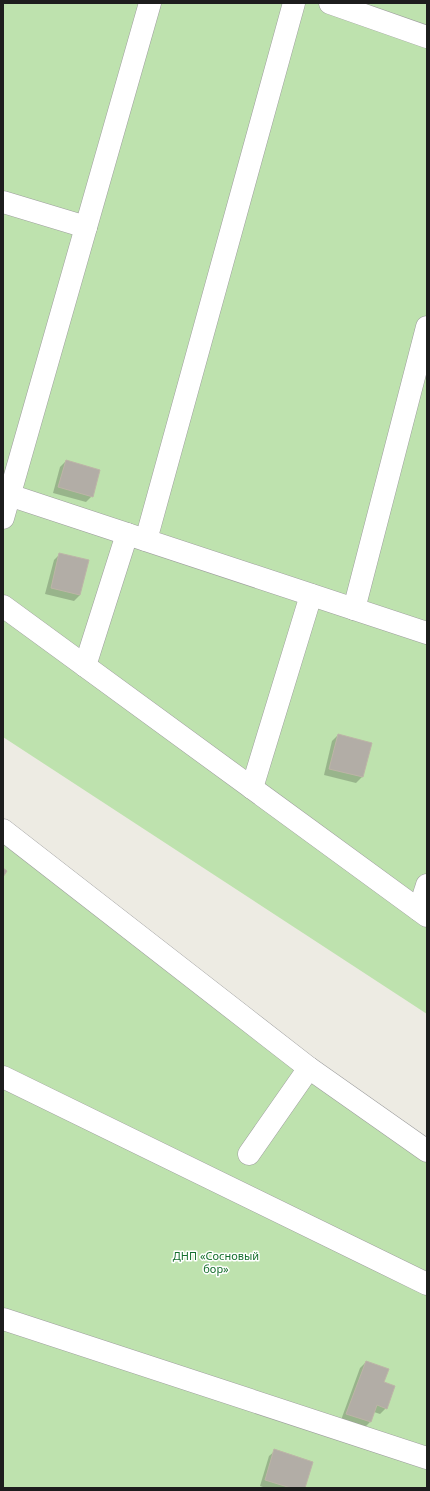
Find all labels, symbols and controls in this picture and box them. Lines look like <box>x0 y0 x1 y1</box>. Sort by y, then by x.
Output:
park label: ДНП «Сосновый бор» <box>173 1248 259 1276</box>

